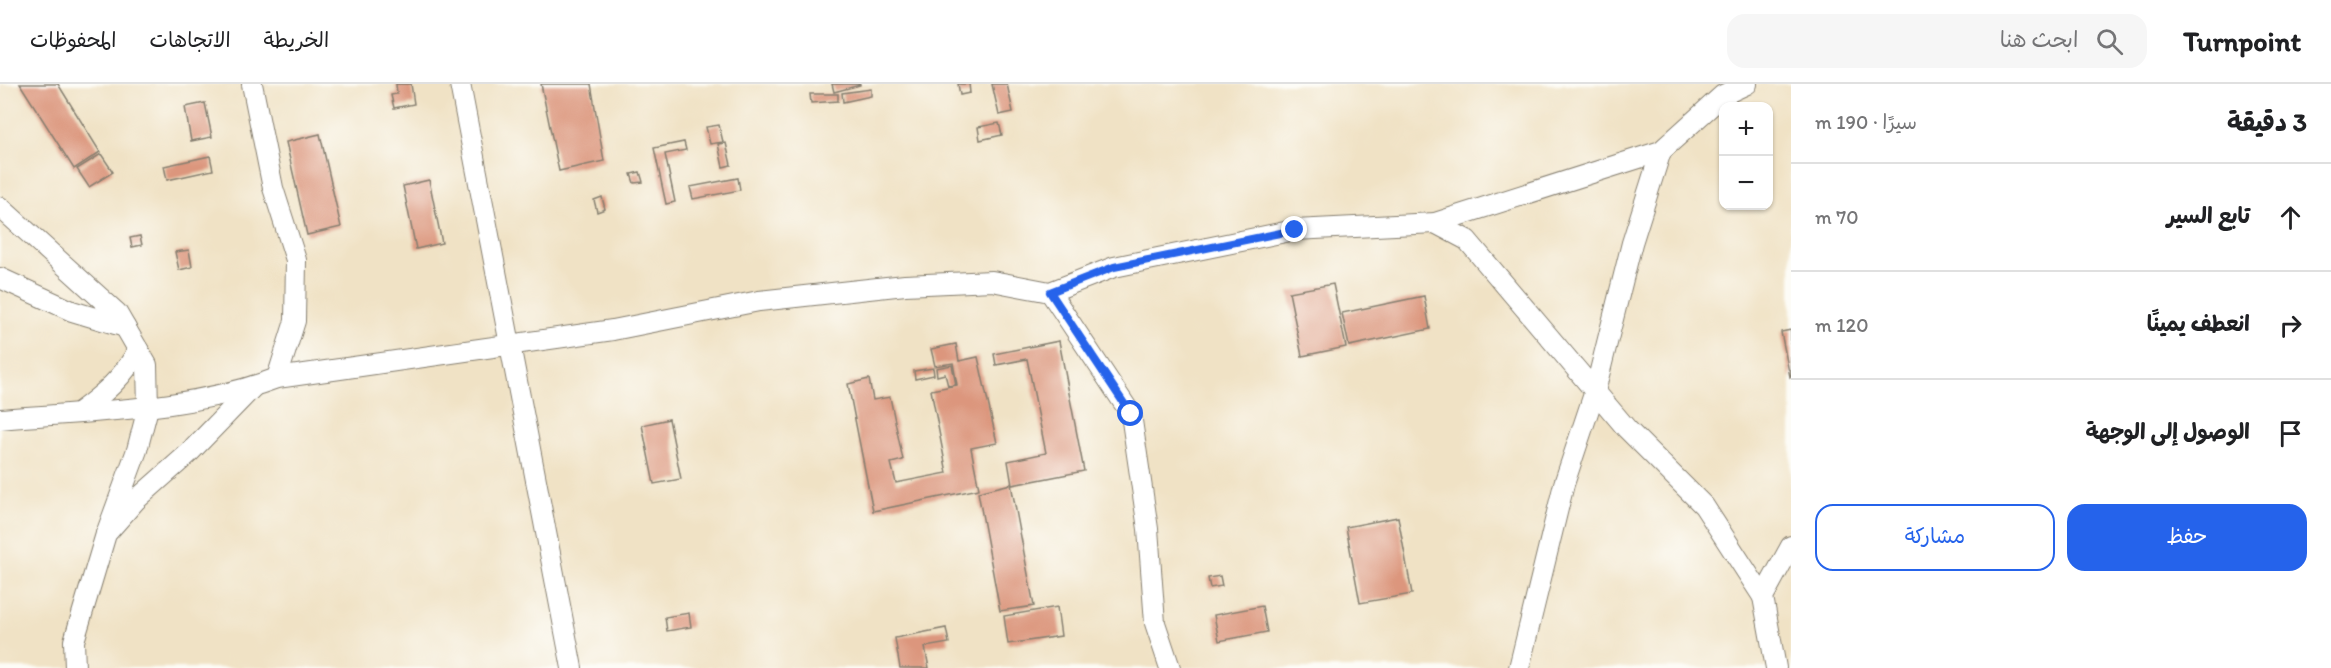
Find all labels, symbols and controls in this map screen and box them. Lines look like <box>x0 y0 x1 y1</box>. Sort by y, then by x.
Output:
search box <box>1727 14 2147 68</box>
text: Turnpoint <box>2183 24 2301 58</box>
icon: search <box>2093 25 2126 58</box>
text: ابحث هنا <box>2000 26 2078 53</box>
text: المحفوظات <box>30 27 116 52</box>
text: الاتجاهات <box>149 27 231 52</box>
text: الخريطة <box>264 27 329 52</box>
map controls <box>1719 102 1773 210</box>
button: + <box>1719 102 1773 156</box>
text: 3 دقيقة <box>2227 106 2307 138</box>
text: سيرًا · 190 m <box>1815 110 1917 134</box>
button: − <box>1719 156 1773 210</box>
icon: ahead <box>2274 201 2307 234</box>
text: تابع السير <box>2167 202 2250 229</box>
text: 70 m <box>1815 205 1859 229</box>
route end <box>1281 216 1307 242</box>
icon: right <box>2274 309 2307 342</box>
text: انعطف يمينًا <box>2147 310 2250 337</box>
text: 120 m <box>1815 313 1868 337</box>
route start <box>1117 400 1143 426</box>
icon: arrive <box>2274 417 2307 450</box>
text: الوصول إلى الوجهة <box>2085 418 2250 445</box>
button: مشاركة <box>1815 504 2055 571</box>
button: حفظ <box>2067 504 2307 571</box>

